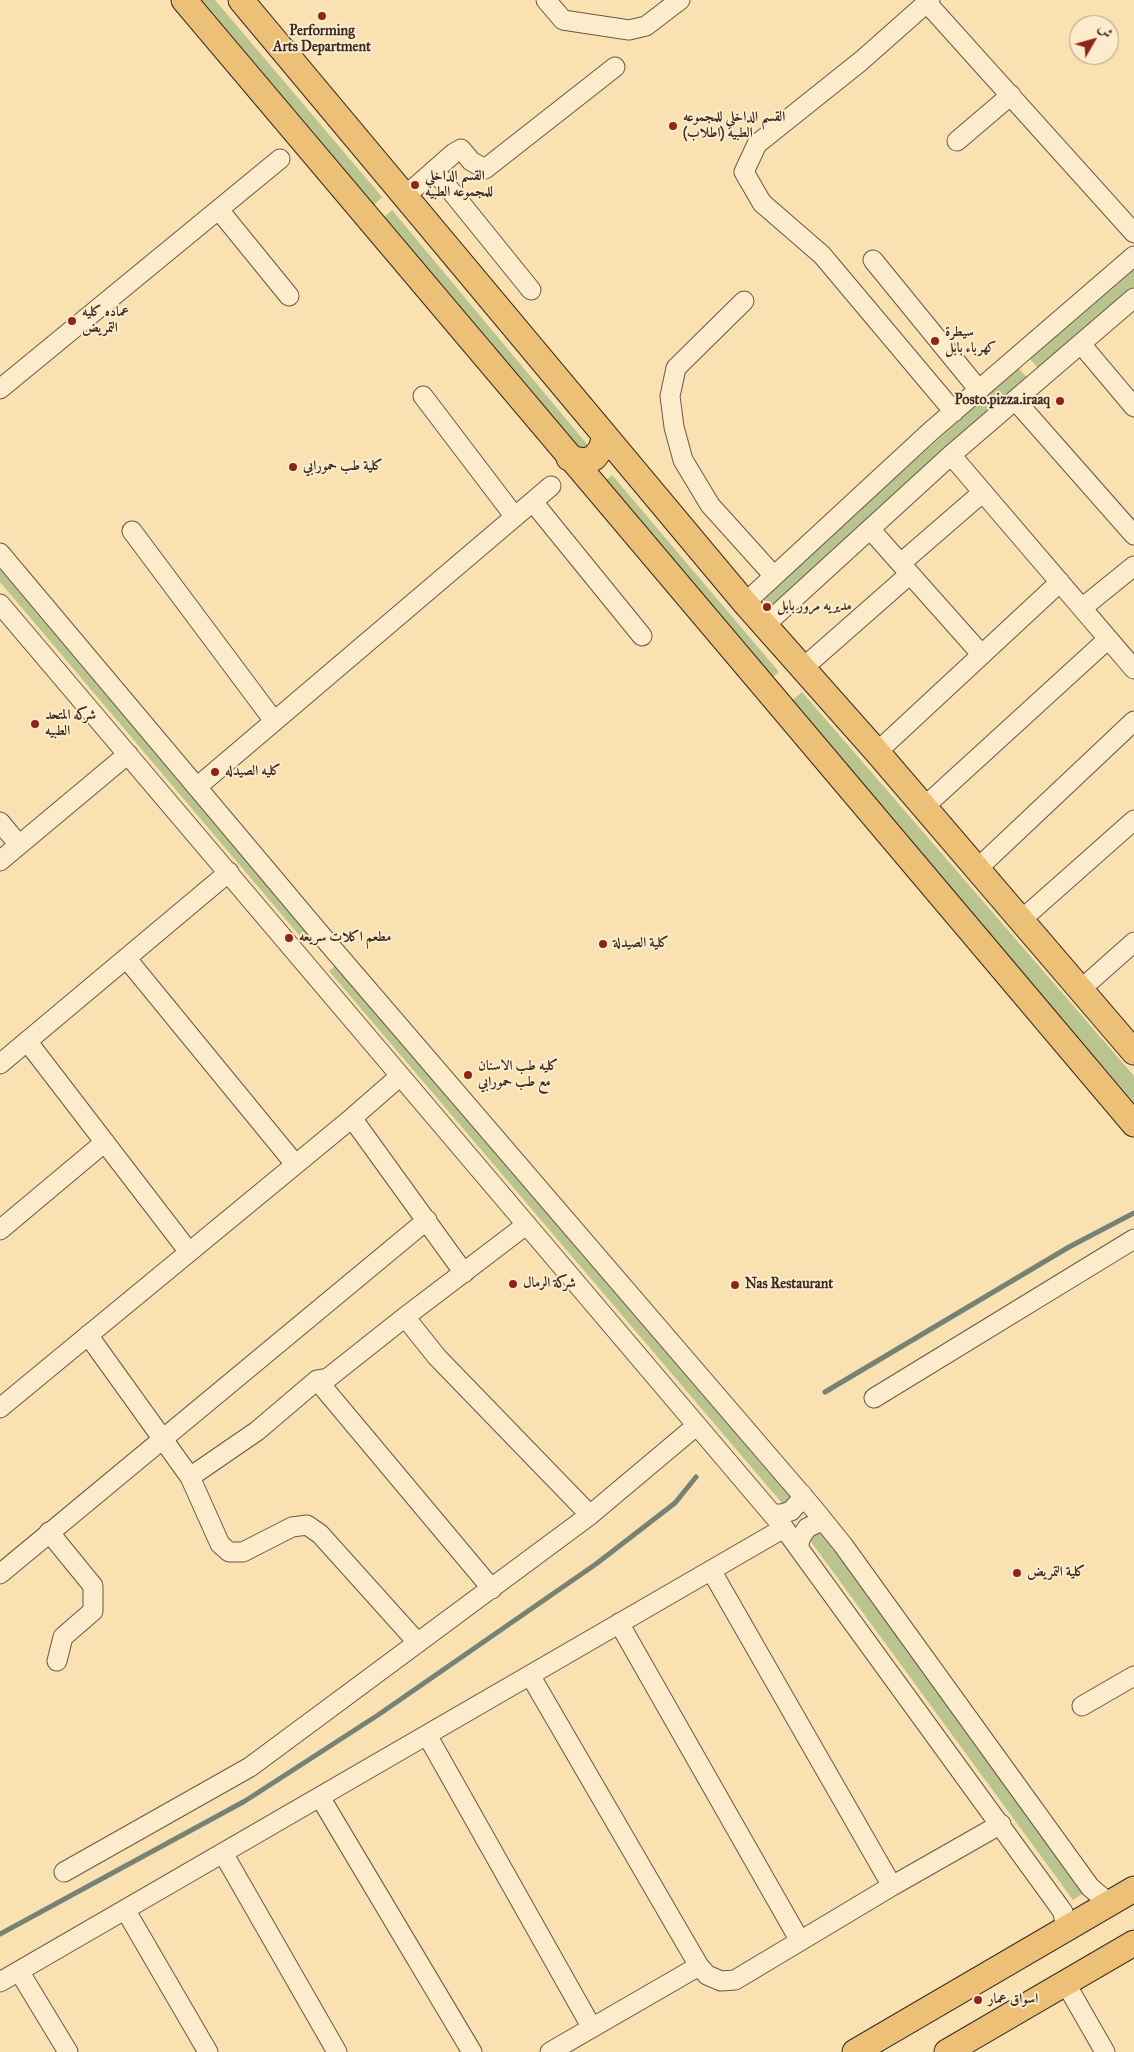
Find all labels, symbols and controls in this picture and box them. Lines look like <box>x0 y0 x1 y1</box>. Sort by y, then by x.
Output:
marker: Performing Arts Department <box>316 10 328 22</box>
north arrow <box>1069 15 1119 65</box>
text: ش <box>1094 20 1116 42</box>
place label: Performing Arts Department <box>273 24 371 56</box>
place label: القسم الداخلي للمجموعه الطبيه (اطلاب) <box>683 110 785 142</box>
marker: القسم الداخلي للمجموعه الطبيه (اطلاب) <box>667 120 679 132</box>
place label: القسم الداخلي للمجموعه الطبيه <box>425 169 493 202</box>
marker: القسم الداخلي للمجموعه الطبيه <box>409 179 421 191</box>
place label: عماده كليه التمريض <box>82 305 129 338</box>
marker: عماده كليه التمريض <box>66 315 78 327</box>
place label: سيطرة كهرباء بابل <box>945 325 996 358</box>
marker: سيطرة كهرباء بابل <box>929 335 941 347</box>
place label: Posto.pizza.iraaq <box>955 393 1050 409</box>
marker: Posto.pizza.iraaq <box>1054 395 1066 407</box>
place label: كلية طب حمورابي <box>303 459 383 475</box>
marker: كلية طب حمورابي <box>287 461 299 473</box>
place label: مديريه مرور بابل <box>777 599 852 615</box>
marker: مديريه مرور بابل <box>761 601 773 613</box>
place label: شركه المتحد الطبيه <box>45 708 96 740</box>
marker: شركه المتحد الطبيه <box>29 718 41 730</box>
place label: كليه الصيدله <box>225 764 281 780</box>
marker: كليه الصيدله <box>209 766 221 778</box>
place label: مطعم اكلات سريعه <box>299 930 391 946</box>
marker: مطعم اكلات سريعه <box>283 932 295 944</box>
place label: كلية الصيدلة <box>613 936 669 952</box>
marker: كلية الصيدلة <box>597 938 609 950</box>
place label: كليه طب الاسنان مع طب حمورابي <box>478 1059 559 1092</box>
marker: كليه طب الاسنان مع طب حمورابي <box>462 1069 474 1081</box>
place label: شركة الرمال <box>523 1276 576 1292</box>
place label: Nas Restaurant <box>745 1277 833 1293</box>
marker: شركة الرمال <box>507 1278 519 1290</box>
marker: Nas Restaurant <box>729 1279 741 1291</box>
place label: كلية التمريض <box>1027 1565 1085 1581</box>
marker: كلية التمريض <box>1011 1567 1023 1579</box>
place label: اسواق عمار <box>988 1992 1038 2008</box>
marker: اسواق عمار <box>972 1994 984 2006</box>

